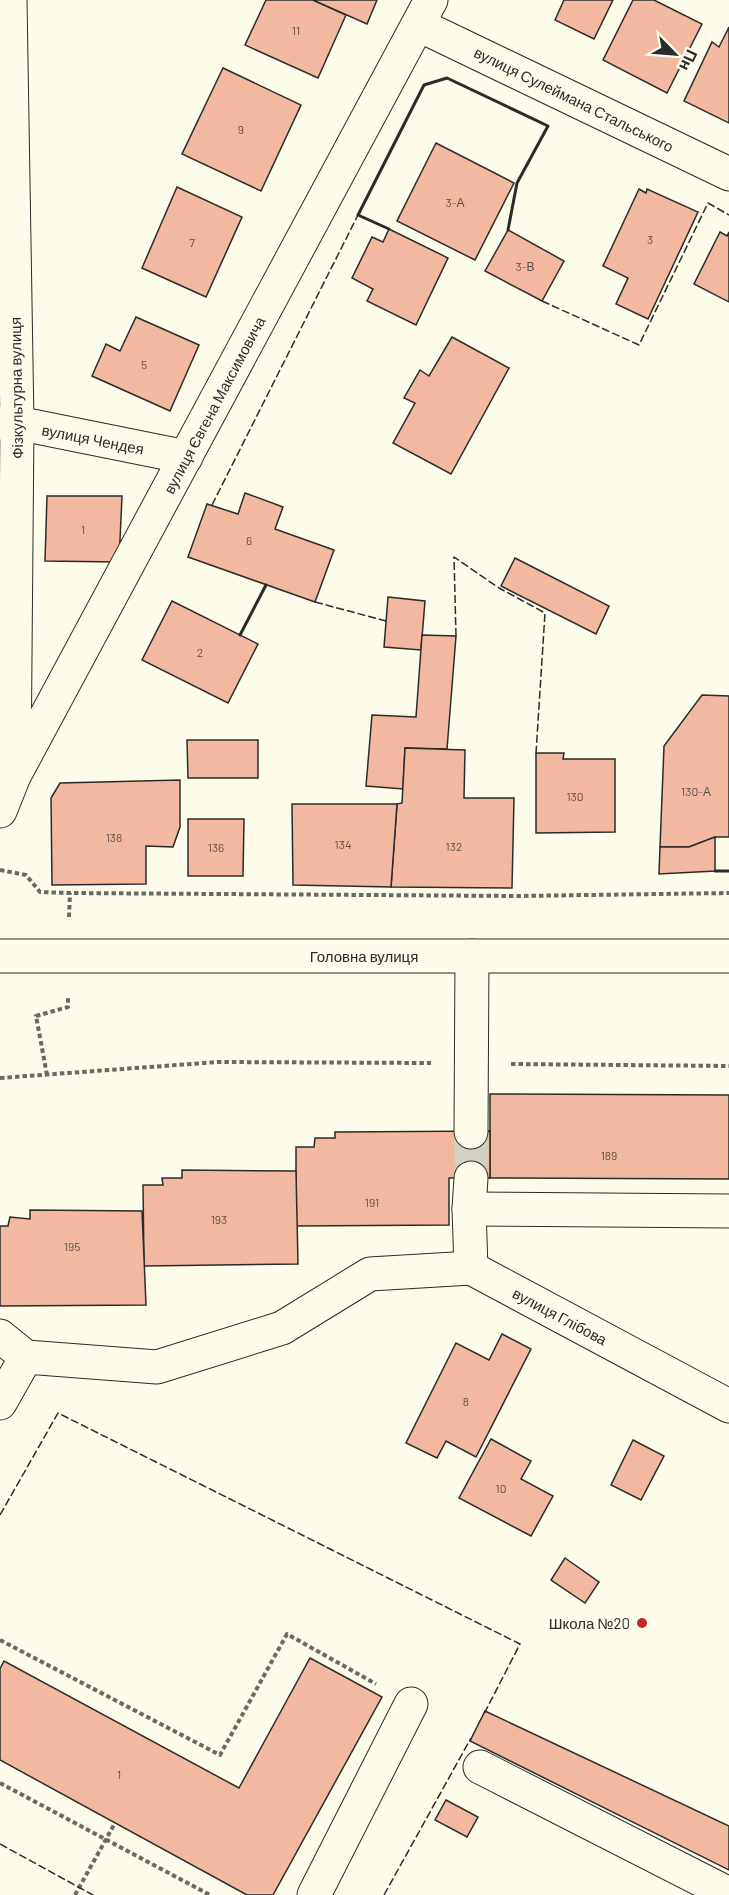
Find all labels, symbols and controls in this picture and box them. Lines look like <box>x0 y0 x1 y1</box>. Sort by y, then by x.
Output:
house number: 11 <box>292 23 300 37</box>
north arrow <box>645 24 705 84</box>
street label: вулиця Сулеймана Стальського <box>471 43 677 155</box>
text: Пн <box>676 47 702 74</box>
house number: 9 <box>238 122 244 136</box>
house number: 3-А <box>446 195 464 209</box>
house number: 3 <box>647 232 653 246</box>
house number: 7 <box>189 235 195 249</box>
house number: 3-В <box>516 259 534 273</box>
street label: вулиця Євгена Максимовича <box>160 313 269 497</box>
street label: Фізкультурна вулиця <box>6 317 26 459</box>
house number: 5 <box>141 357 147 371</box>
street label: вулиця Чендея <box>40 420 146 458</box>
house number: 1 <box>81 522 85 536</box>
house number: 6 <box>246 533 252 547</box>
house number: 2 <box>197 645 203 659</box>
house number: 130-А <box>681 784 711 798</box>
house number: 130 <box>566 789 584 803</box>
house number: 138 <box>106 830 122 844</box>
house number: 134 <box>335 837 352 851</box>
house number: 132 <box>446 839 462 853</box>
house number: 136 <box>208 840 224 854</box>
street label: Головна вулиця <box>310 947 418 965</box>
house number: 189 <box>601 1148 617 1162</box>
house number: 191 <box>365 1195 379 1209</box>
house number: 193 <box>211 1212 227 1226</box>
house number: 195 <box>64 1239 80 1253</box>
street label: вулиця Глібова <box>510 1284 611 1349</box>
house number: 8 <box>463 1394 469 1408</box>
house number: 10 <box>496 1481 506 1495</box>
place label: Школа №20 <box>549 1614 630 1632</box>
marker: Школа №20 <box>635 1616 649 1630</box>
house number: 1 <box>117 1767 121 1781</box>

